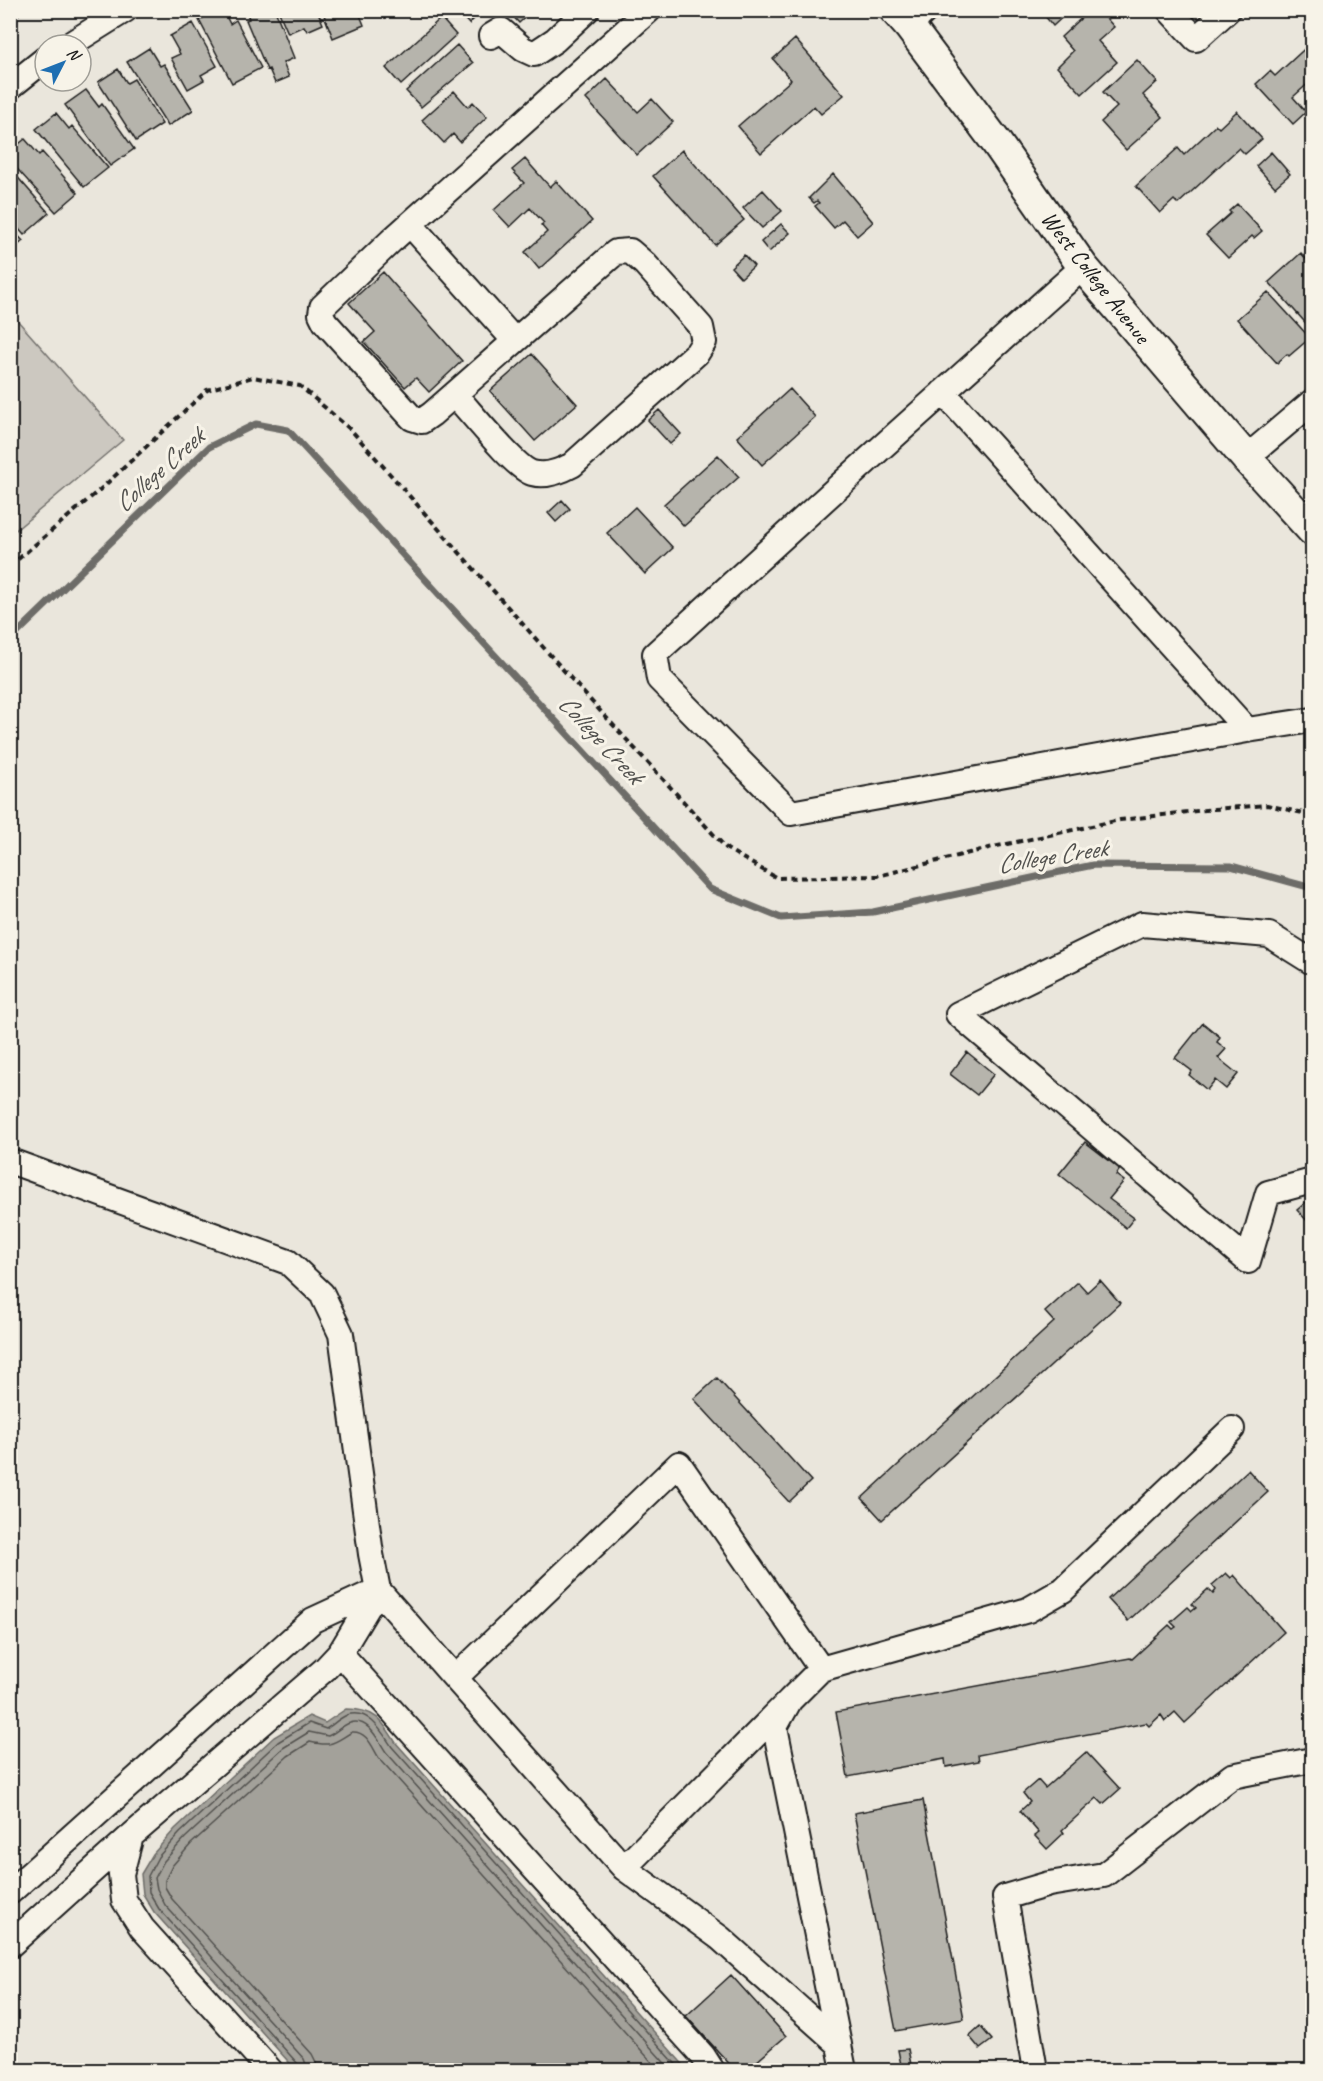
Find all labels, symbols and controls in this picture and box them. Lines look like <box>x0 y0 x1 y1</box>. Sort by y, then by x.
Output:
north arrow <box>33 33 93 93</box>
text: N <box>63 43 86 66</box>
street label: West College Avenue <box>1035 204 1159 351</box>
water label: College Creek <box>107 418 215 519</box>
water label: College Creek <box>551 687 654 794</box>
water label: College Creek <box>995 830 1114 881</box>

